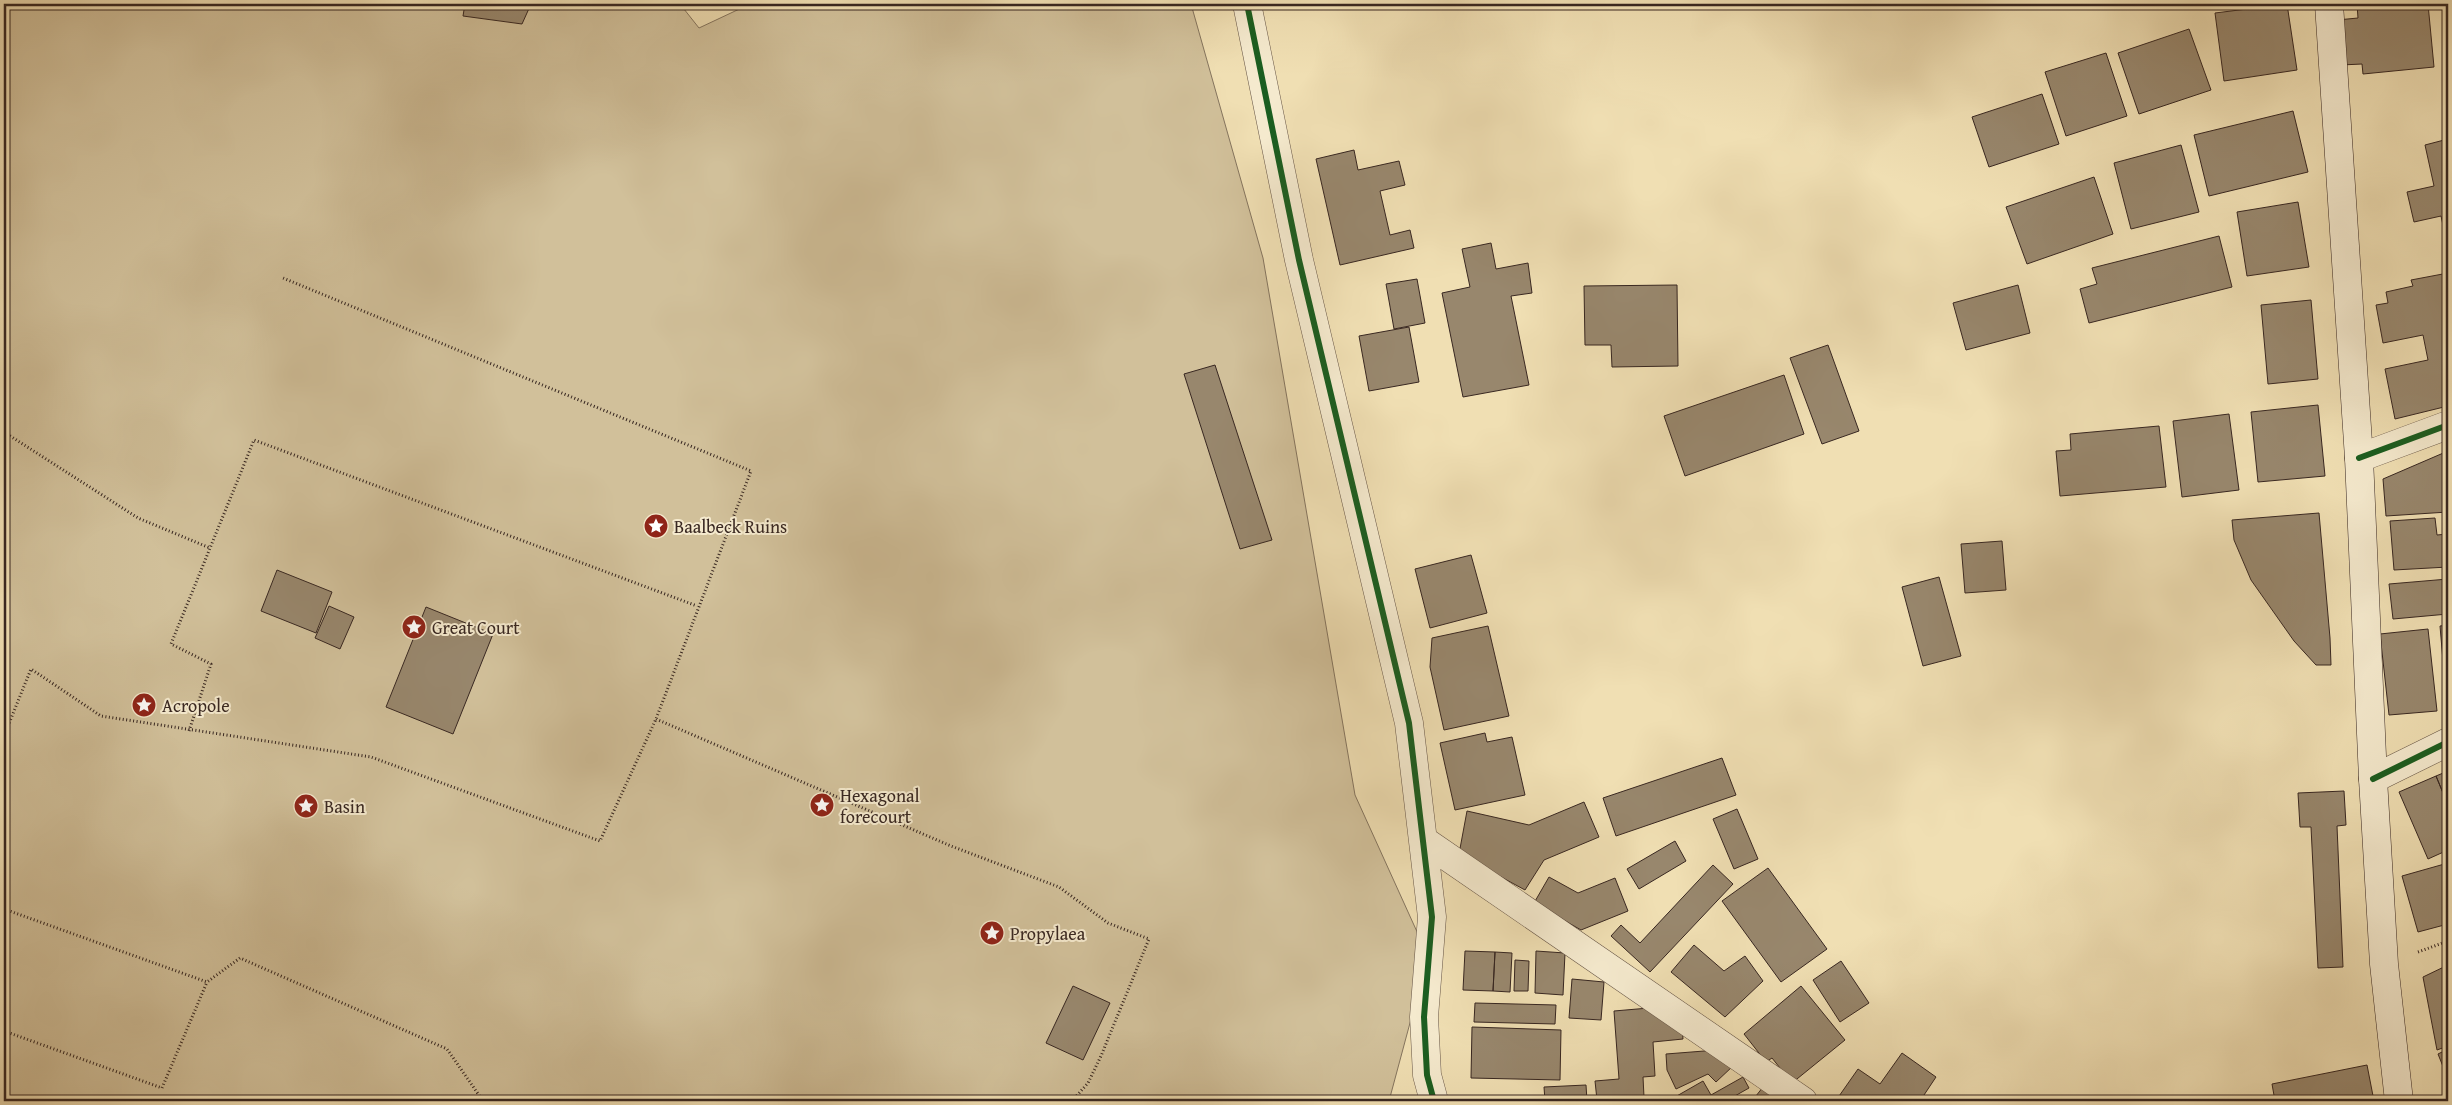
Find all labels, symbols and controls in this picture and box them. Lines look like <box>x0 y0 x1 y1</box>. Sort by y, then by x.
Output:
place icon: Baalbeck Ruins <box>643 513 669 539</box>
place label: Baalbeck Ruins <box>674 513 787 540</box>
place icon: Great Court <box>401 614 427 640</box>
place label: Great Court <box>432 614 520 641</box>
place icon: Acropole <box>131 692 157 718</box>
place label: Acropole <box>162 692 230 719</box>
place label: Hexagonal forecourt <box>840 782 920 830</box>
place icon: Hexagonal forecourt <box>809 792 835 818</box>
place icon: Basin <box>293 793 319 819</box>
place label: Basin <box>324 793 365 820</box>
place icon: Propylaea <box>979 920 1005 946</box>
place label: Propylaea <box>1010 920 1086 947</box>

